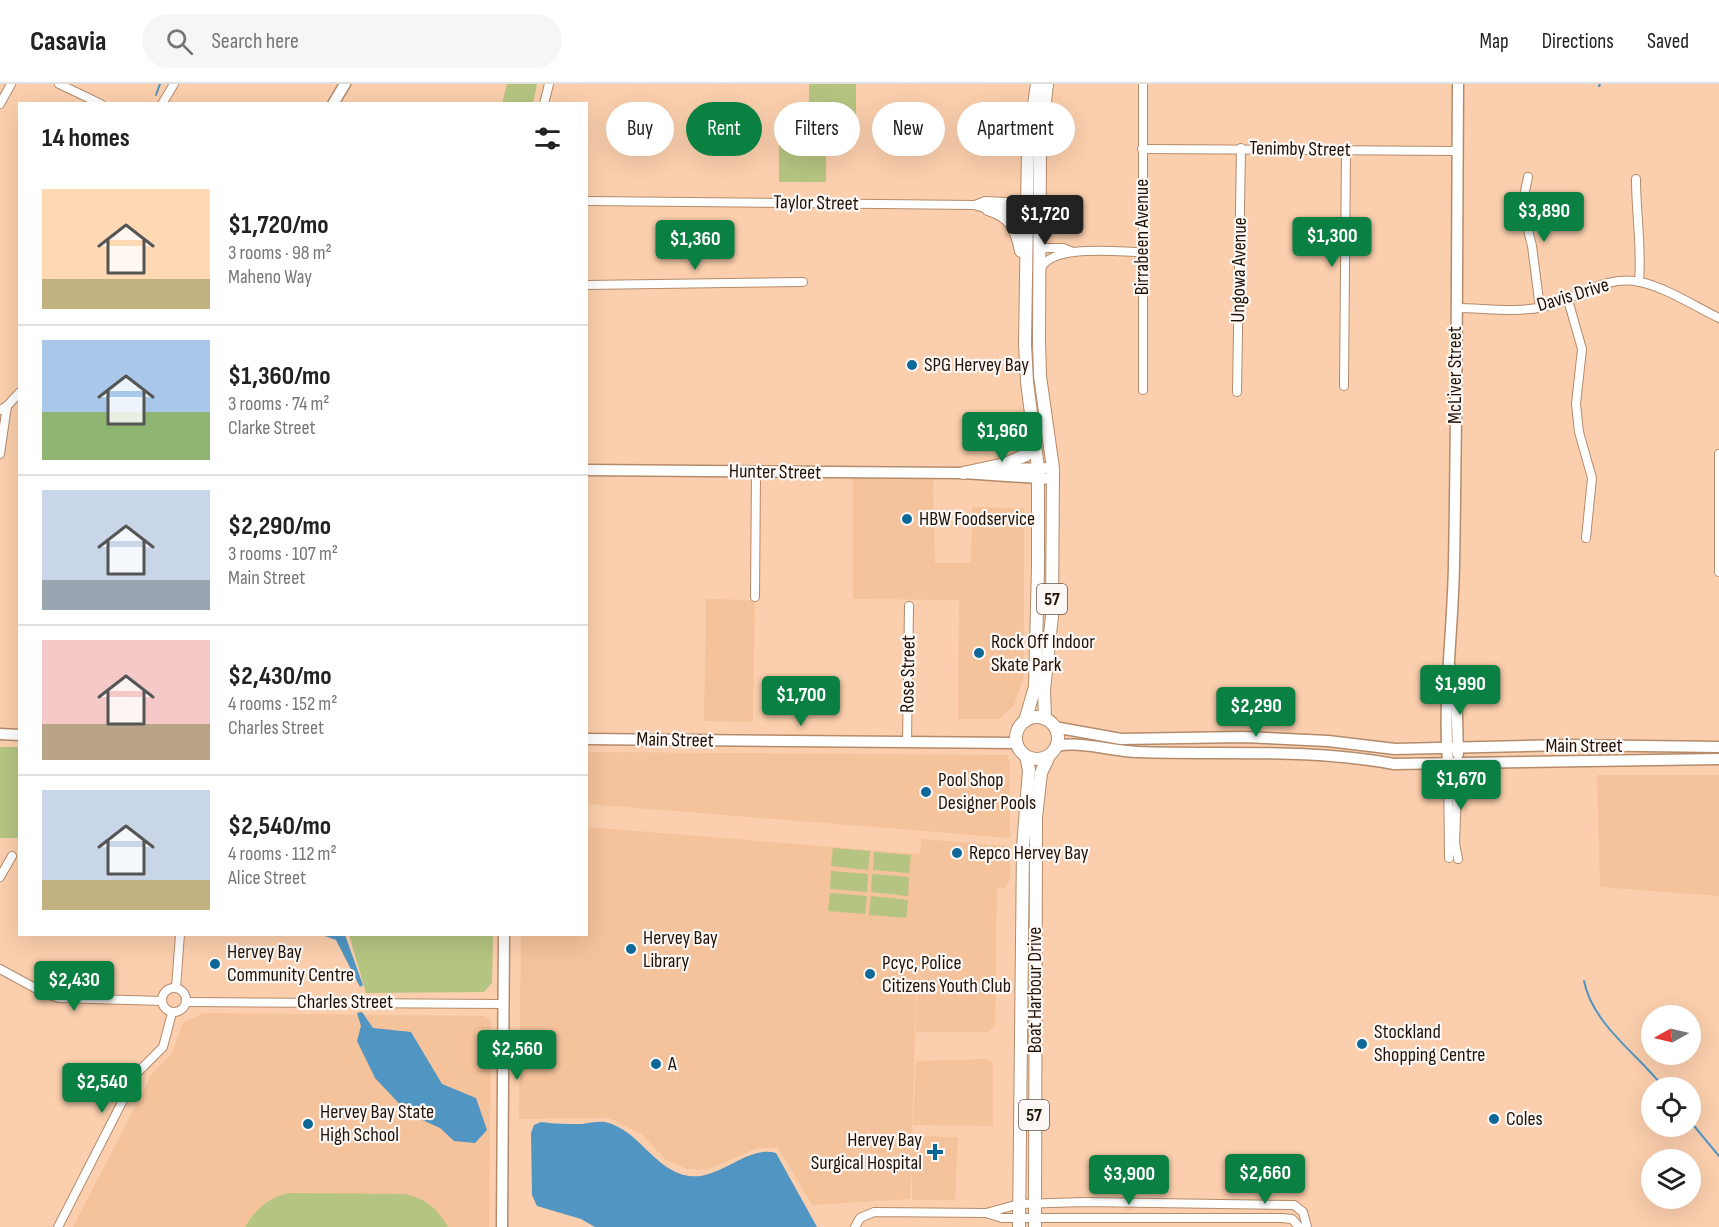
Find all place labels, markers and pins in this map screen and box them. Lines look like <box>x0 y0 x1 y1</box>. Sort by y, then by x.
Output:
pin: $3,890 <box>1495 192 1593 243</box>
pin: $1,720 <box>996 195 1094 246</box>
pin: $1,300 <box>1283 217 1381 268</box>
pin: $1,360 <box>646 220 744 271</box>
place label: SPG Hervey Bay <box>924 353 1029 377</box>
marker: SPG Hervey Bay <box>905 358 919 372</box>
pin: $1,960 <box>953 412 1051 463</box>
place label: HBW Foodservice <box>919 507 1035 531</box>
marker: HBW Foodservice <box>900 512 914 526</box>
place label: Rock Off Indoor Skate Park <box>991 630 1095 677</box>
marker: Rock Off Indoor Skate Park <box>972 646 986 660</box>
pin: $1,990 <box>1411 665 1509 716</box>
pin: $1,700 <box>752 676 850 727</box>
pin: $2,290 <box>1207 687 1305 738</box>
pin: $1,670 <box>1412 760 1510 811</box>
place label: Pool Shop Designer Pools <box>938 768 1036 815</box>
marker: Pool Shop Designer Pools <box>919 785 933 799</box>
place label: Repco Hervey Bay <box>969 841 1089 865</box>
marker: Repco Hervey Bay <box>950 846 964 860</box>
place label: Hervey Bay Library <box>643 926 718 973</box>
place label: Hervey Bay Community Centre <box>227 940 354 987</box>
marker: Hervey Bay Library <box>624 942 638 956</box>
place label: Pcyc, Police Citizens Youth Club <box>882 951 1011 998</box>
marker: Hervey Bay Community Centre <box>208 957 222 971</box>
pin: $2,430 <box>25 961 123 1012</box>
marker: Pcyc, Police Citizens Youth Club <box>863 967 877 981</box>
place label: Stockland Shopping Centre <box>1374 1020 1485 1067</box>
pin: $2,560 <box>468 1030 566 1081</box>
marker: Stockland Shopping Centre <box>1355 1037 1369 1051</box>
place label: A <box>667 1052 677 1076</box>
marker: A <box>649 1057 663 1071</box>
pin: $2,540 <box>53 1063 151 1114</box>
place label: Hervey Bay State High School <box>320 1100 434 1147</box>
place label: Coles <box>1506 1107 1543 1131</box>
marker: Coles <box>1487 1112 1501 1126</box>
marker: Hervey Bay State High School <box>301 1117 315 1131</box>
place label: Hervey Bay Surgical Hospital <box>811 1128 922 1175</box>
marker: Hervey Bay Surgical Hospital <box>926 1143 944 1161</box>
pin: $2,660 <box>1216 1154 1314 1205</box>
pin: $3,900 <box>1080 1155 1178 1206</box>

